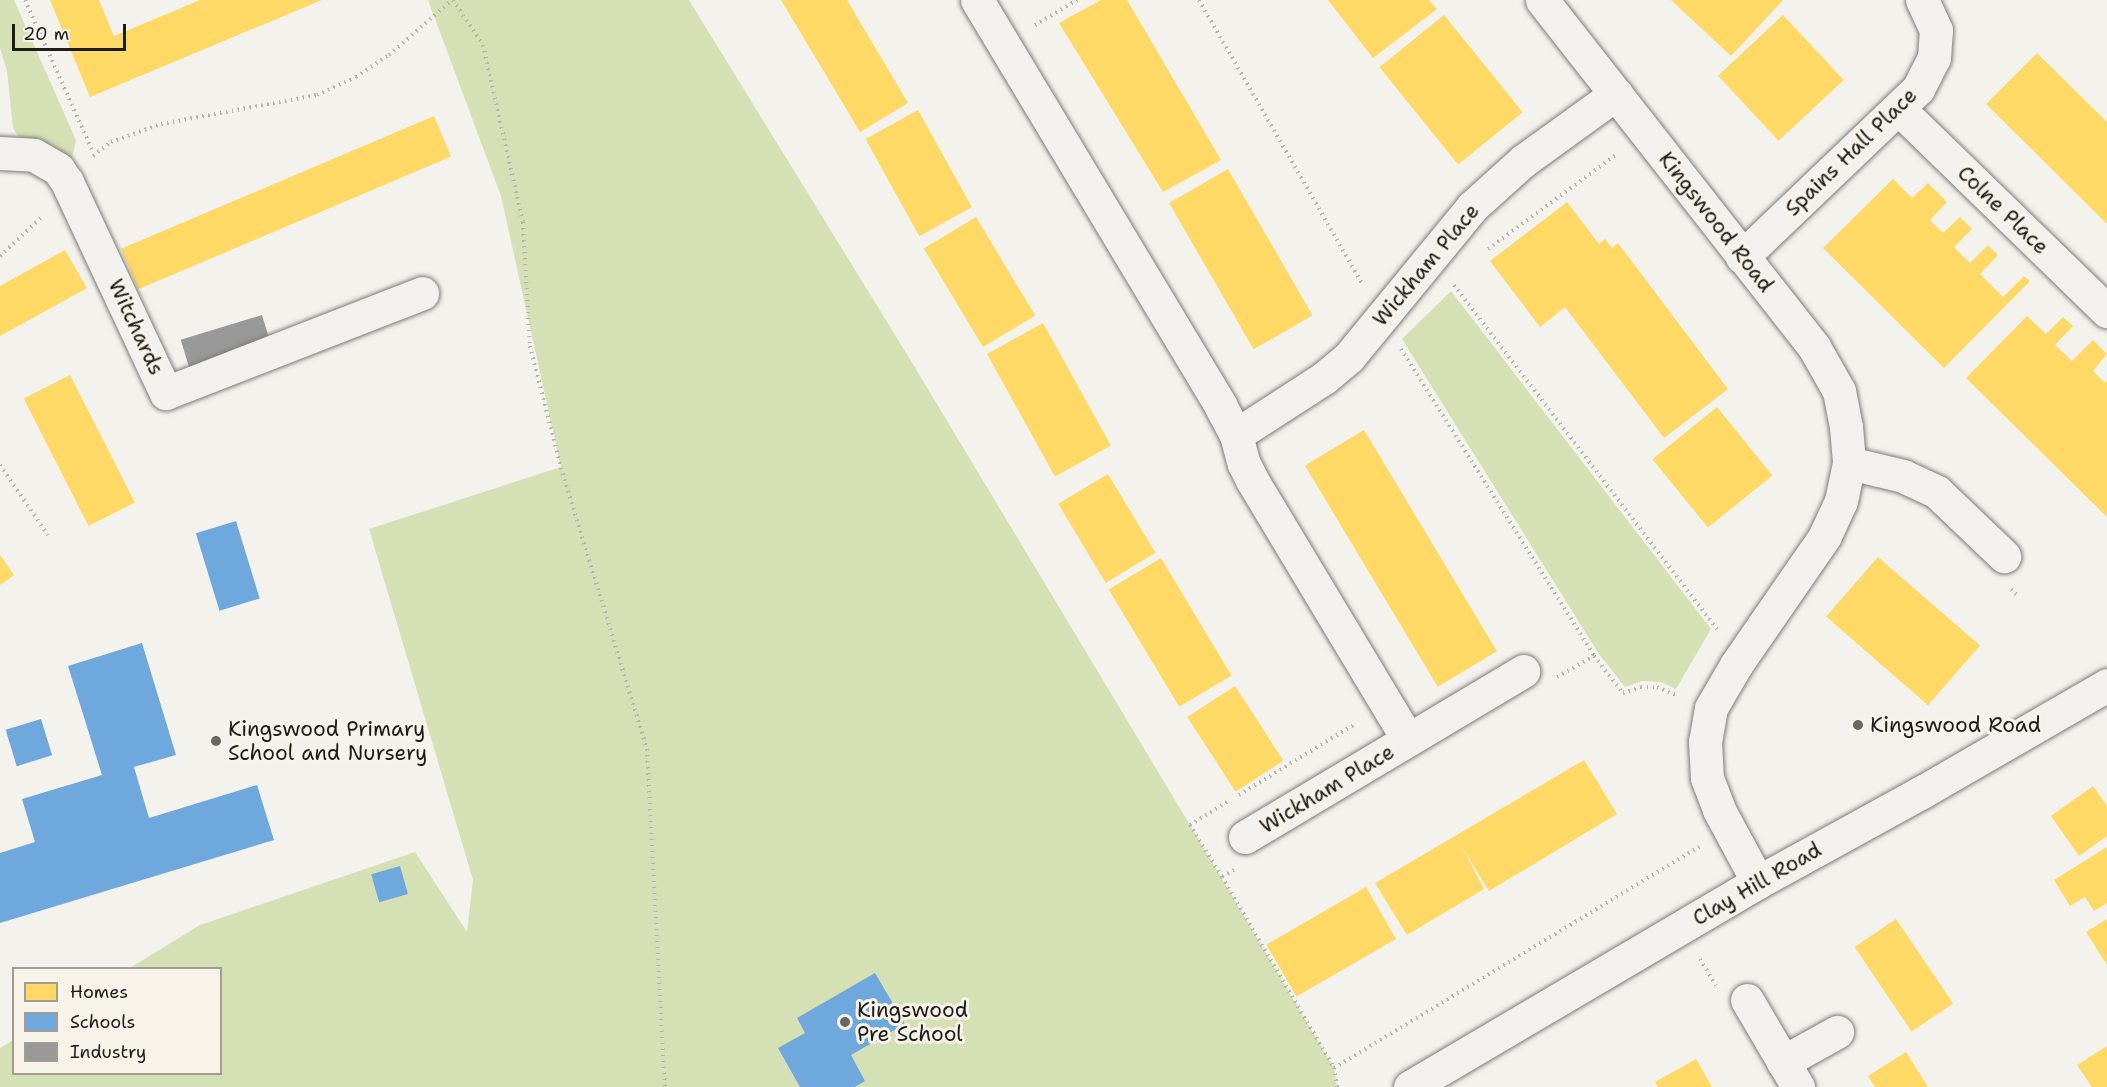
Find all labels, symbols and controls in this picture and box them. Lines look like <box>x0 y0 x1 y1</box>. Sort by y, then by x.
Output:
scale bar <box>15 12 129 50</box>
text: 20 m <box>23 22 69 46</box>
street label: Spains Hall Place <box>1780 83 1922 221</box>
street label: Kingswood Road <box>1653 147 1779 297</box>
street label: Colne Place <box>1952 160 2054 260</box>
street label: Wickham Place <box>1367 199 1485 331</box>
street label: Witchards <box>103 275 169 379</box>
place label: Kingswood Road <box>1870 712 2041 738</box>
place label: Kingswood Primary School and Nursery <box>228 716 427 766</box>
marker: Kingswood Road <box>1851 718 1865 732</box>
marker: Kingswood Primary School and Nursery <box>209 734 223 748</box>
street label: Wickham Place <box>1255 739 1399 839</box>
street label: Clay Hill Road <box>1688 837 1826 931</box>
legend <box>12 967 222 1075</box>
text: Homes <box>70 980 128 1004</box>
place label: Kingswood Pre School <box>857 997 968 1047</box>
text: Schools <box>70 1010 136 1034</box>
marker: Kingswood Pre School <box>838 1015 852 1029</box>
text: Industry <box>70 1040 146 1064</box>

